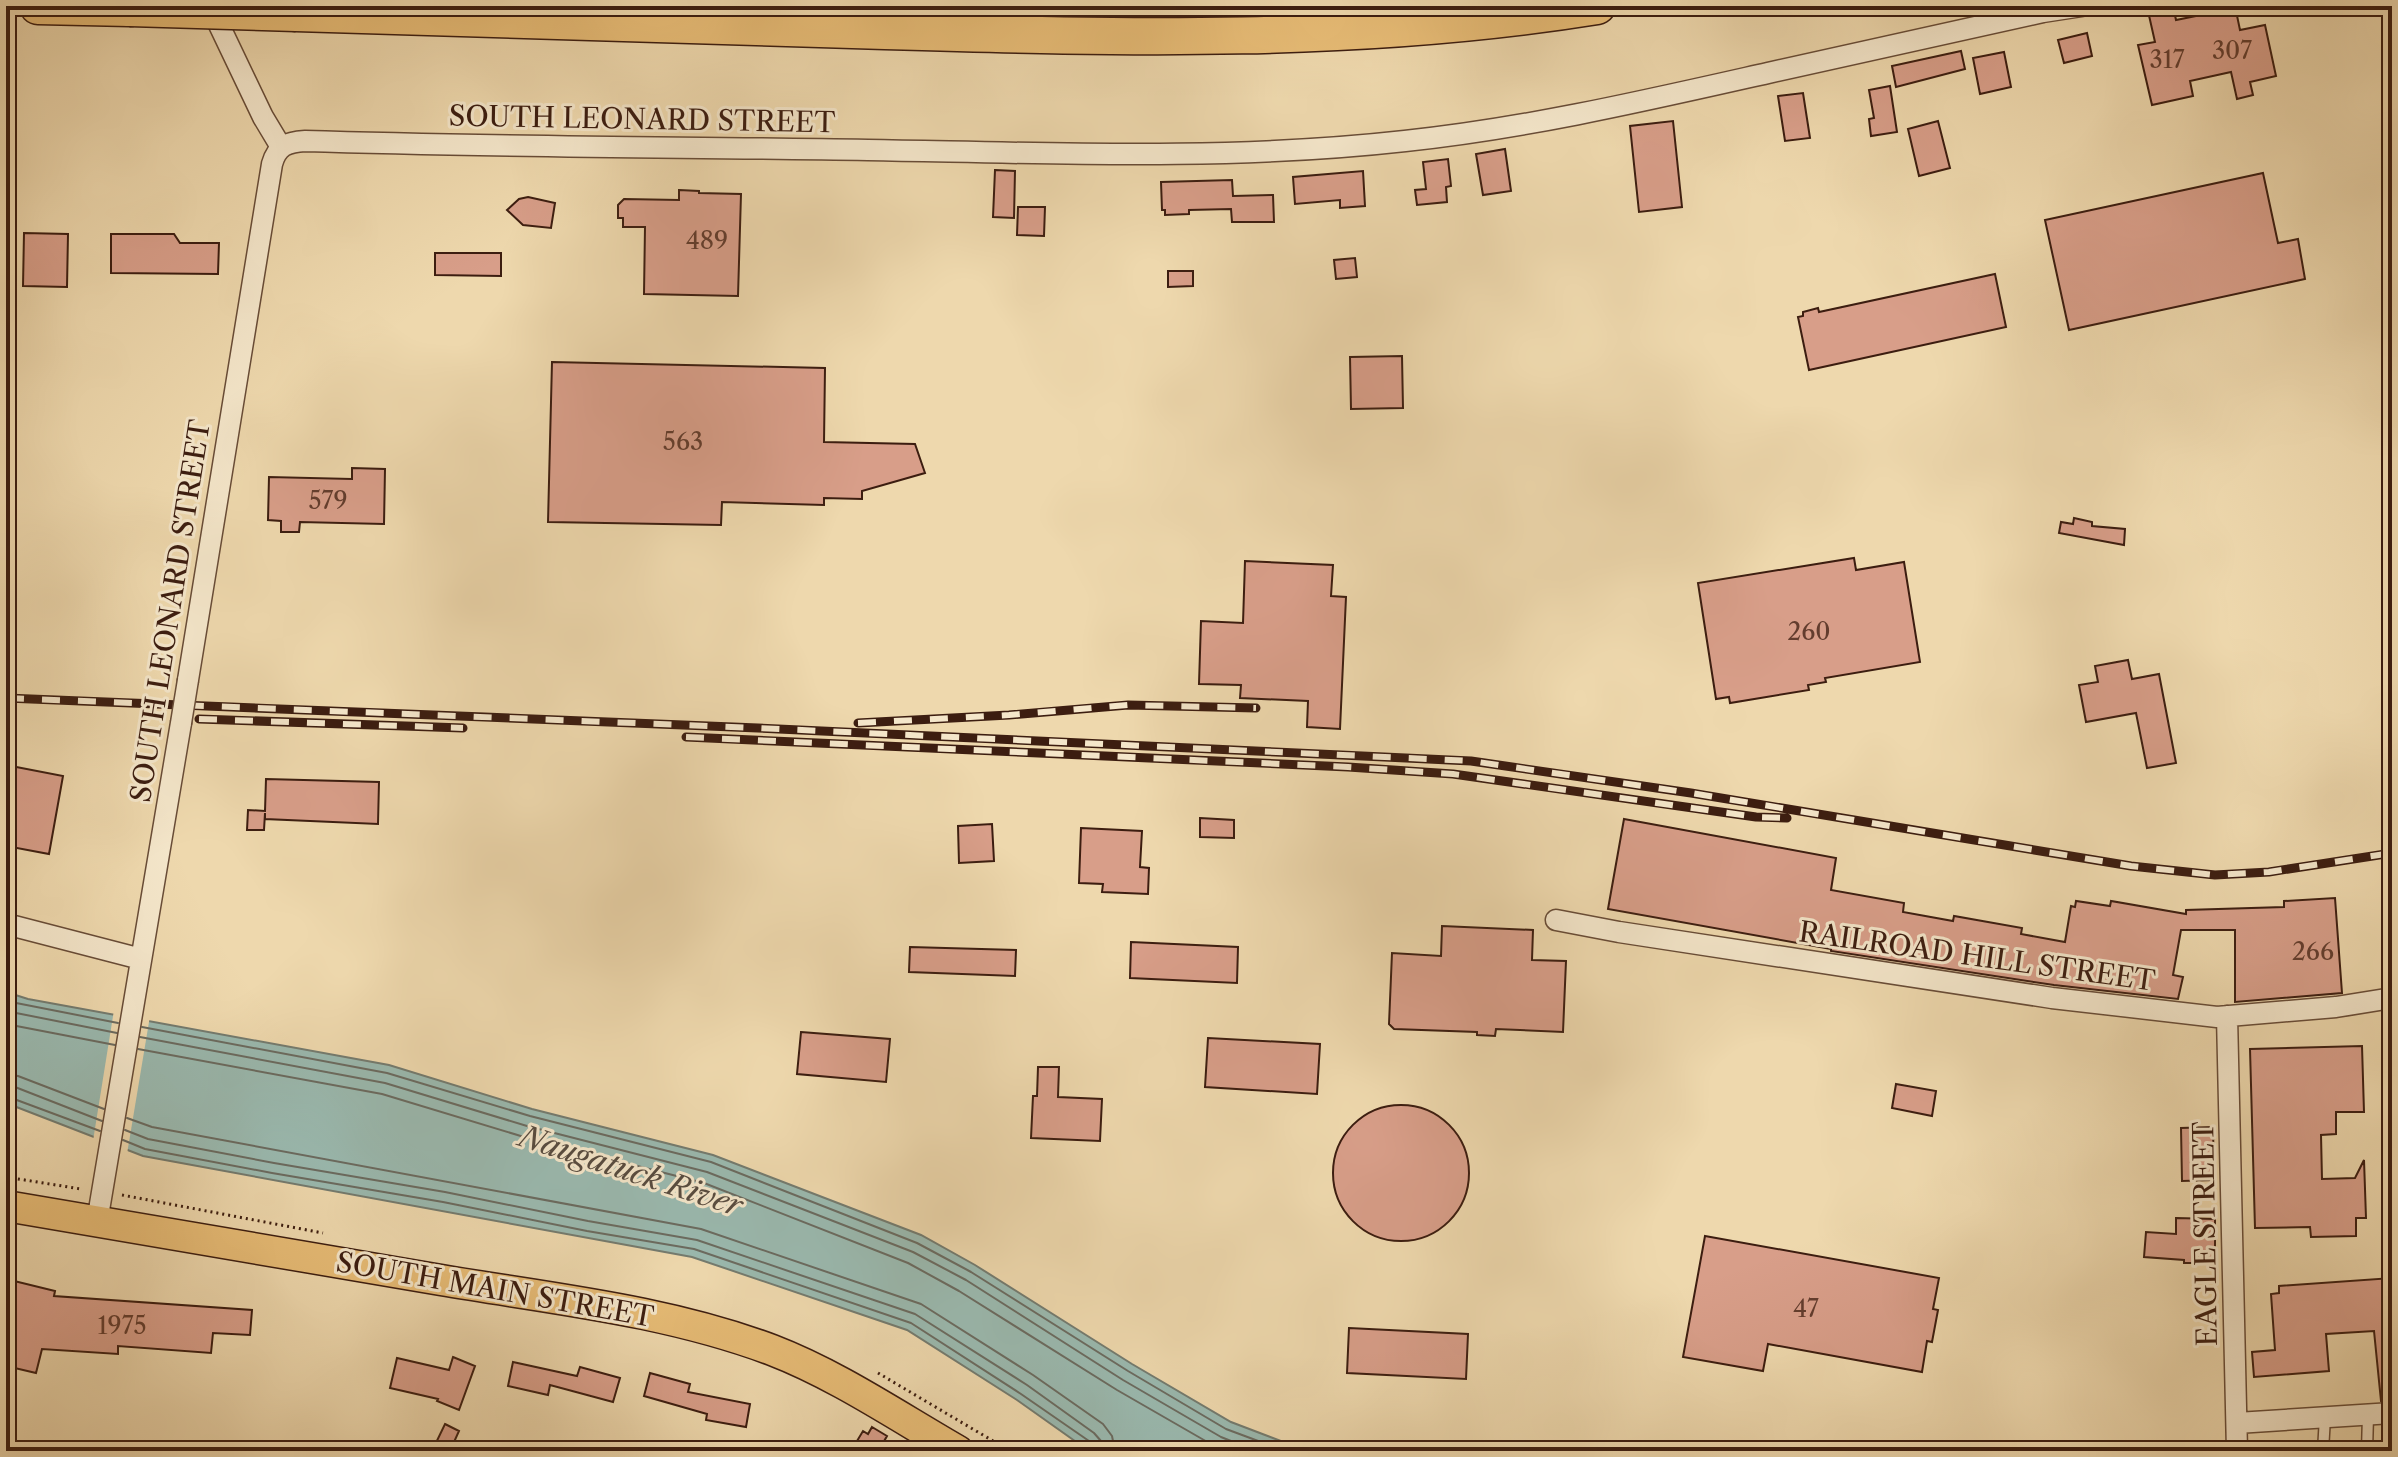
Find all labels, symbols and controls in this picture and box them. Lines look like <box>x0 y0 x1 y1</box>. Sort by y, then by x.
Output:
house number: 307 <box>2212 36 2252 65</box>
house number: 317 <box>2149 45 2185 74</box>
street label: SOUTH LEONARD STREET <box>448 99 836 139</box>
house number: 489 <box>686 226 728 255</box>
street label: SOUTH LEONARD STREET <box>123 417 217 805</box>
house number: 563 <box>663 427 703 456</box>
house number: 579 <box>309 486 347 515</box>
house number: 260 <box>1787 617 1831 646</box>
street label: RAILROAD HILL STREET <box>1797 914 2157 998</box>
house number: 266 <box>2292 937 2334 966</box>
water label: Naugatuck River <box>513 1117 749 1225</box>
street label: EAGLE STREET <box>2186 1121 2224 1347</box>
street label: SOUTH MAIN STREET <box>334 1244 656 1334</box>
house number: 47 <box>1793 1294 1819 1323</box>
house number: 1975 <box>98 1311 147 1340</box>

